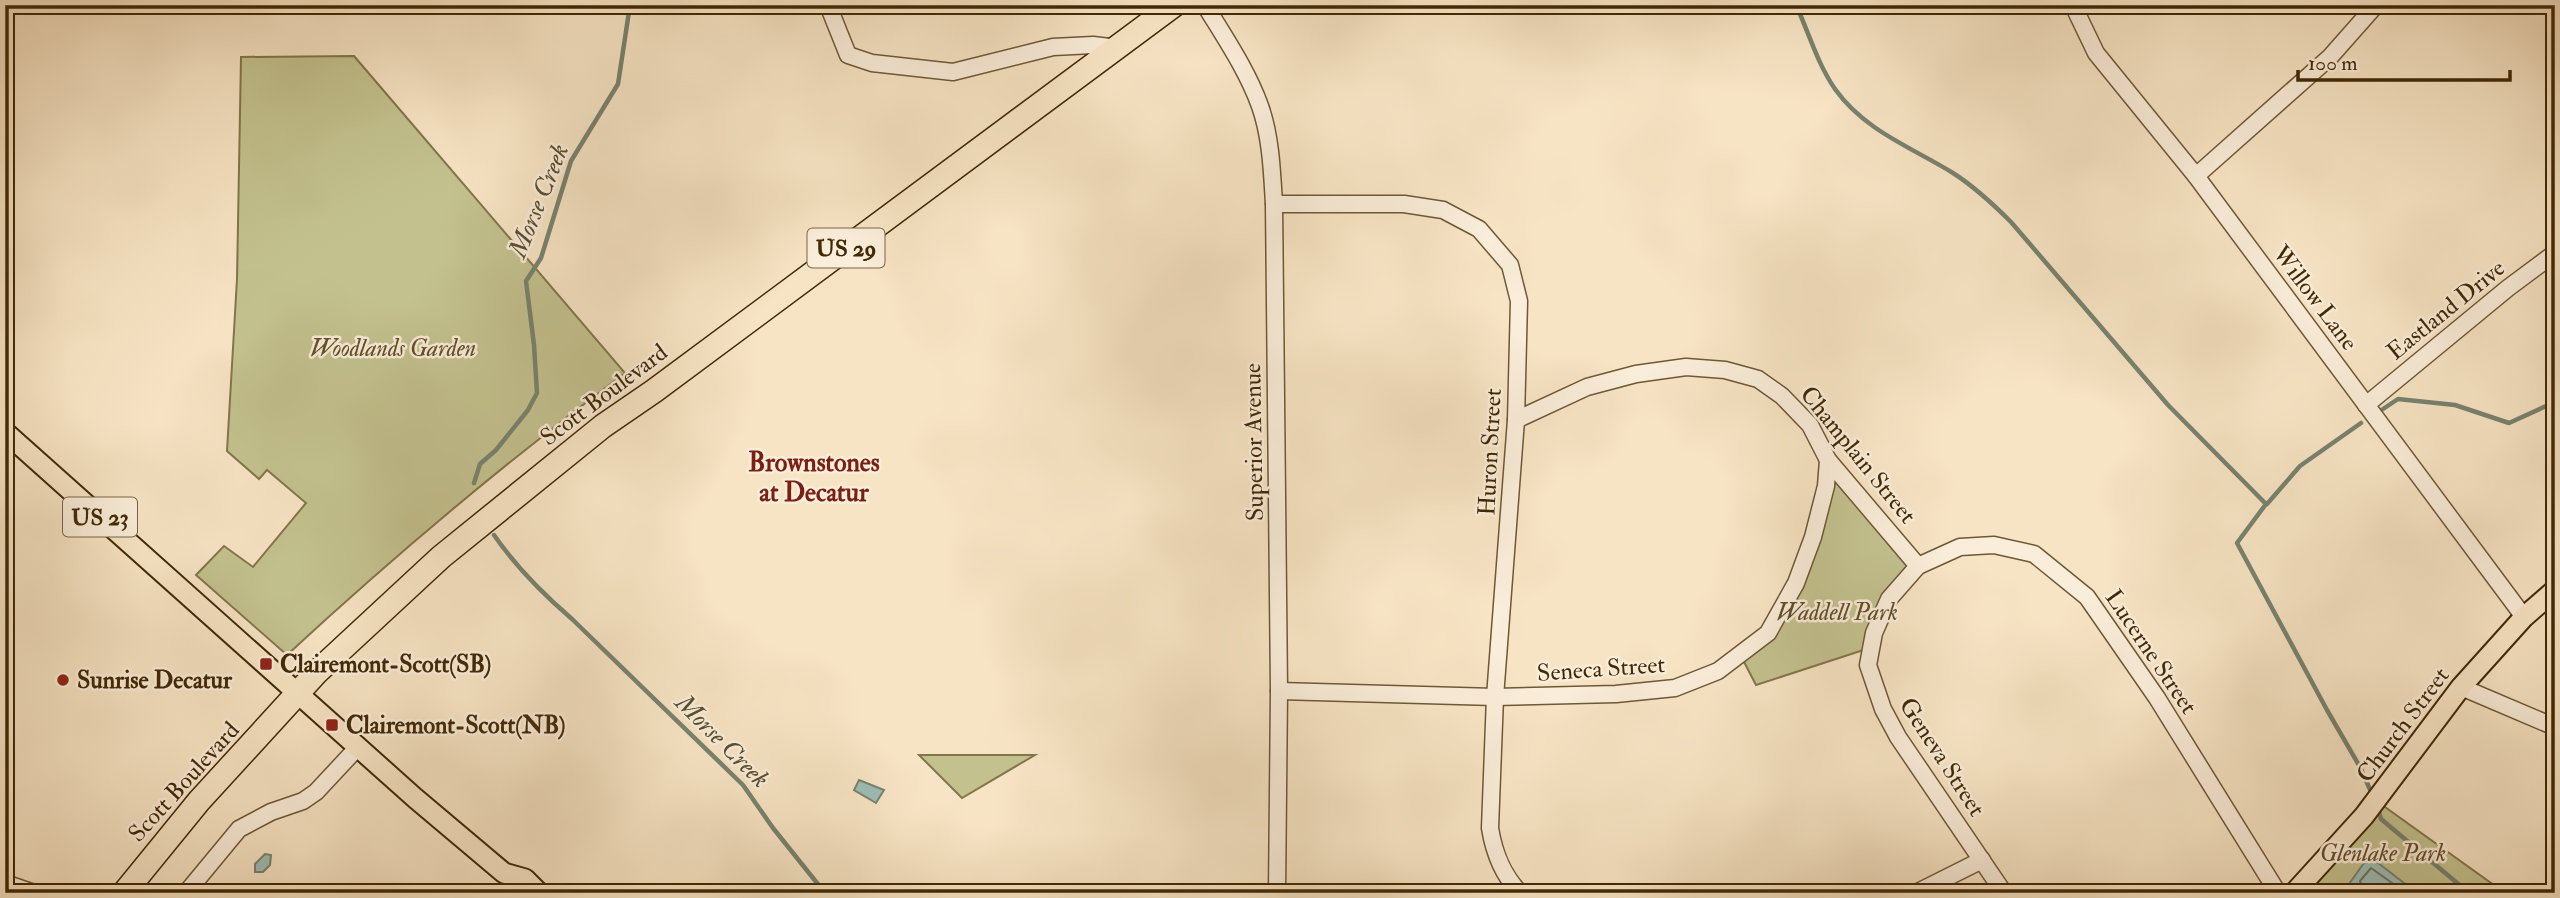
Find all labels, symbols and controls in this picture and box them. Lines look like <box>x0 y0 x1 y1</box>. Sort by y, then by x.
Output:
scale bar <box>2298 38 2509 82</box>
text: 100 m <box>2308 50 2358 77</box>
water label: Morse Creek <box>501 139 576 264</box>
road number: US 29 <box>808 229 884 268</box>
street label: Willow Lane <box>2265 238 2365 357</box>
street label: Eastland Drive <box>2381 253 2511 367</box>
park label: Woodlands Garden <box>310 333 476 364</box>
street label: Scott Boulevard <box>534 337 674 453</box>
street label: Superior Avenue <box>1237 363 1271 521</box>
street label: Champlain Street <box>1793 380 1923 530</box>
street label: Huron Street <box>1471 387 1509 516</box>
district label: Brownstones at Decatur <box>748 447 880 509</box>
road number: US 23 <box>63 498 137 537</box>
street label: Lucerne Street <box>2098 584 2204 720</box>
park label: Waddell Park <box>1776 597 1898 628</box>
place label: Clairemont-Scott(SB) <box>280 649 491 680</box>
street label: Seneca Street <box>1536 649 1666 689</box>
marker: Clairemont-Scott(SB) <box>258 656 274 672</box>
street label: Church Street <box>2350 661 2457 789</box>
place label: Sunrise Decatur <box>77 665 233 696</box>
marker: Sunrise Decatur <box>55 672 71 688</box>
water label: Morse Creek <box>667 686 776 795</box>
street label: Geneva Street <box>1892 692 1992 822</box>
place label: Clairemont-Scott(NB) <box>346 710 565 741</box>
street label: Scott Boulevard <box>122 715 246 849</box>
marker: Clairemont-Scott(NB) <box>324 717 340 733</box>
park label: Glenlake Park <box>2320 838 2446 869</box>

